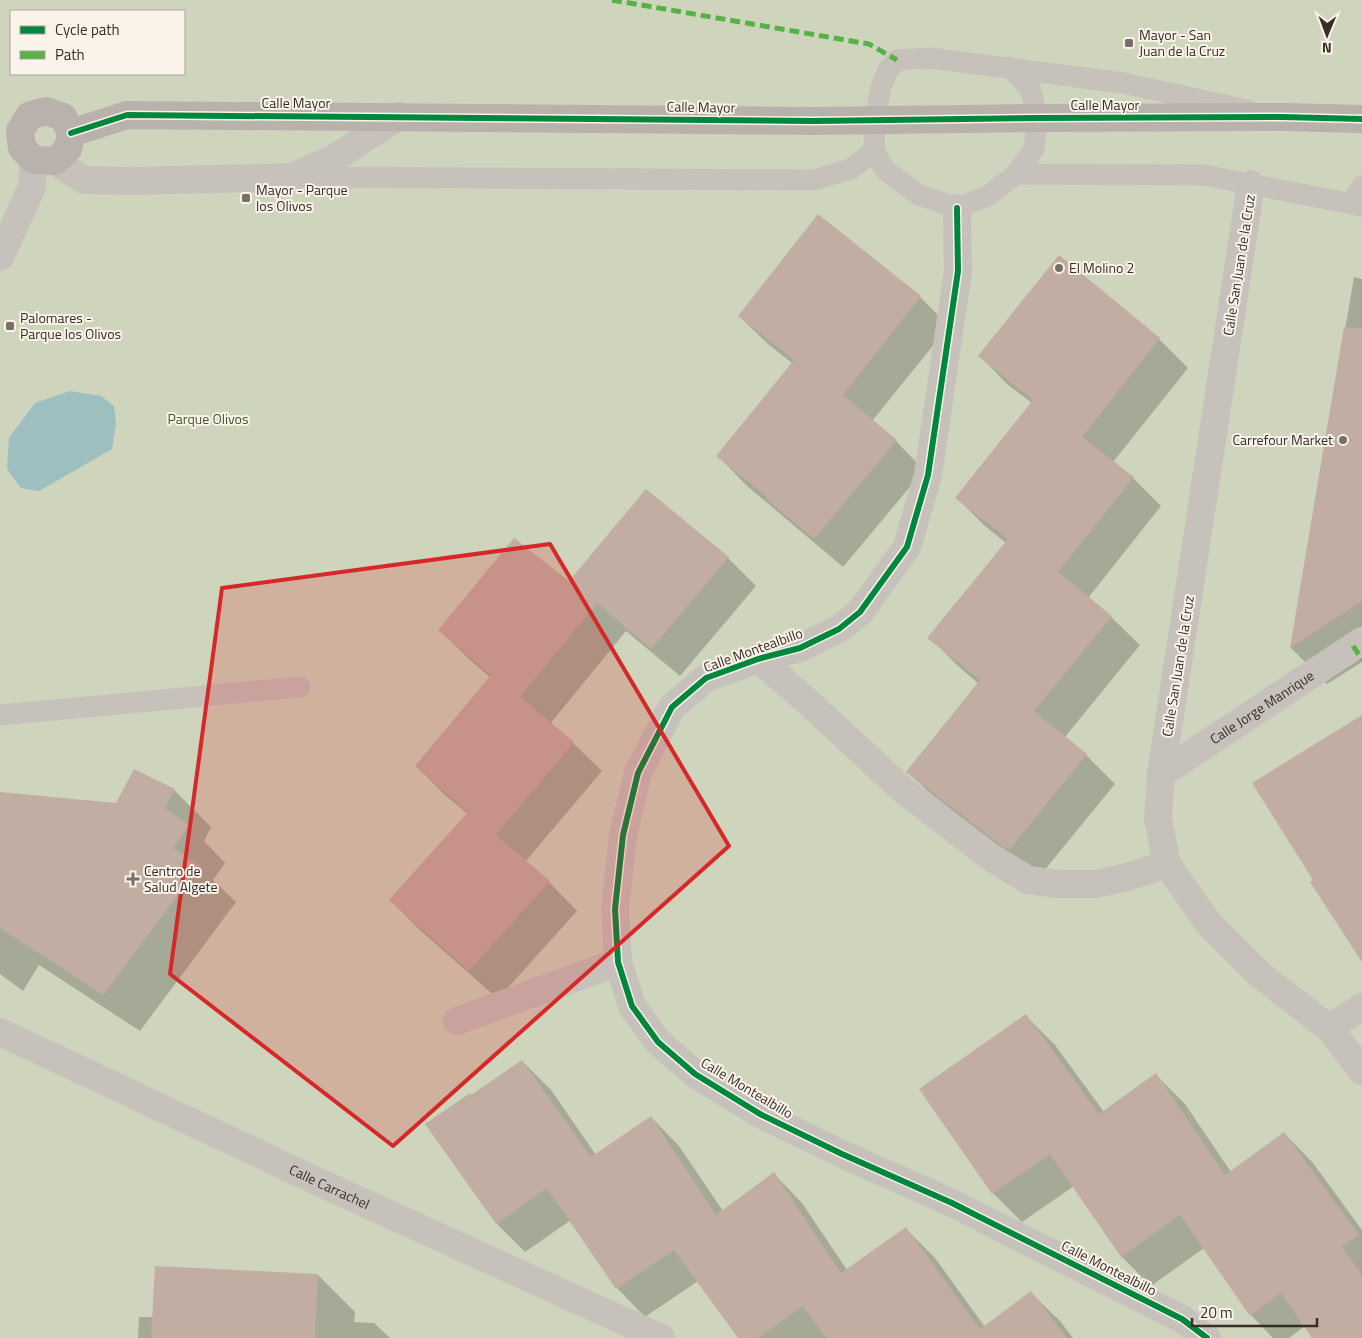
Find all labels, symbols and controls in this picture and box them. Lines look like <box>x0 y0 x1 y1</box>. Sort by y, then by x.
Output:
legend <box>10 10 185 75</box>
north arrow <box>1302 10 1352 60</box>
text: Cycle path <box>55 18 120 41</box>
place label: Mayor - San Juan de la Cruz <box>1139 24 1225 61</box>
marker: Mayor - San Juan de la Cruz <box>1123 37 1135 49</box>
text: N <box>1322 38 1332 59</box>
text: Path <box>55 43 85 66</box>
street label: Calle Mayor <box>262 92 331 113</box>
street label: Calle Mayor <box>1071 94 1140 115</box>
street label: Calle Mayor <box>666 95 736 118</box>
place label: Mayor - Parque los Olivos <box>256 179 348 216</box>
marker: Mayor - Parque los Olivos <box>240 192 252 204</box>
street label: Calle San Juan de la Cruz <box>1217 193 1260 337</box>
place label: El Molino 2 <box>1069 257 1134 278</box>
marker: El Molino 2 <box>1053 262 1065 274</box>
place label: Palomares - Parque los Olivos <box>20 307 121 344</box>
marker: Palomares - Parque los Olivos <box>4 320 16 332</box>
park label: Parque Olivos <box>168 408 248 429</box>
place label: Carrefour Market <box>1232 429 1333 450</box>
marker: Carrefour Market <box>1337 434 1349 446</box>
street label: Calle San Juan de la Cruz <box>1156 594 1199 738</box>
street label: Calle Montealbillo <box>700 622 805 677</box>
street label: Calle Jorge Manrique <box>1205 665 1318 749</box>
place label: Centro de Salud Algete <box>144 860 218 897</box>
marker: Centro de Salud Algete <box>126 872 140 886</box>
street label: Calle Montealbillo <box>697 1052 797 1123</box>
street label: Calle Carrachel <box>286 1159 373 1214</box>
street label: Calle Montealbillo <box>1058 1235 1160 1301</box>
scale bar <box>1192 1296 1317 1328</box>
text: 20 m <box>1200 1301 1233 1324</box>

